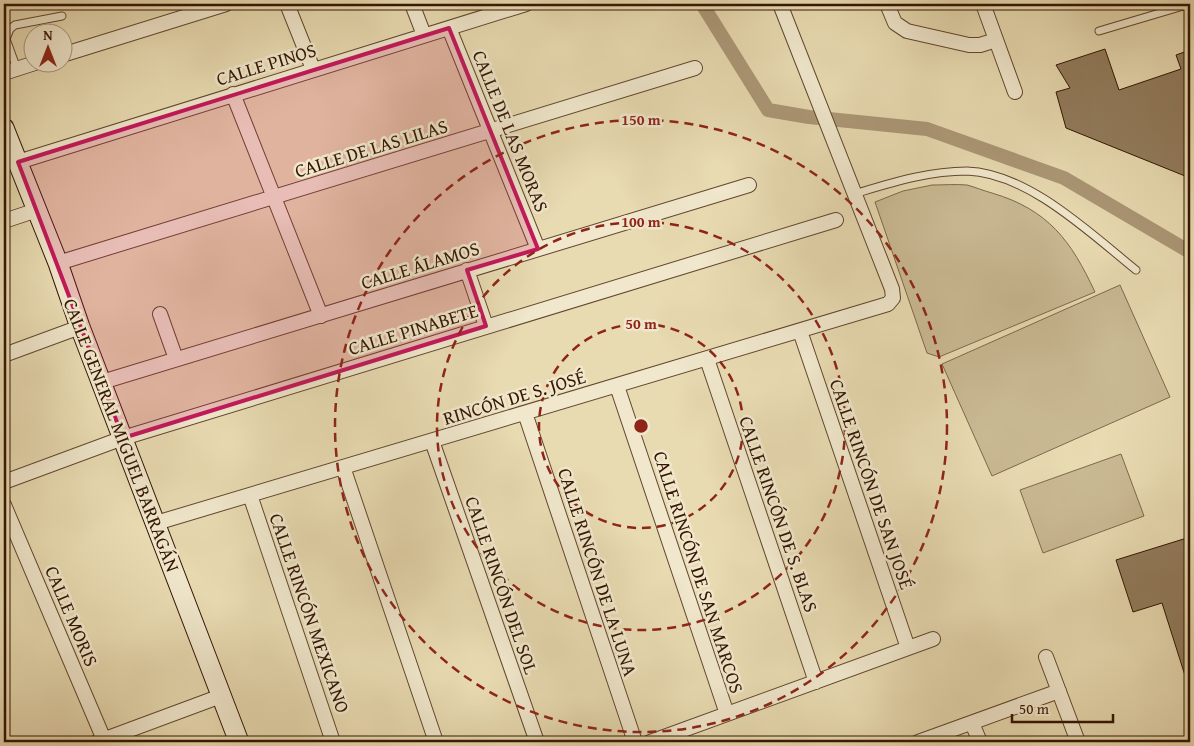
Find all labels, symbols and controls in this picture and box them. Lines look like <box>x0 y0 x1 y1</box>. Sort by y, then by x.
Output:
north arrow <box>22 22 72 72</box>
text: N <box>43 25 53 45</box>
street label: CALLE PINOS <box>213 36 319 92</box>
street label: CALLE DE LAS MORAS <box>466 46 556 216</box>
text: 150 m <box>621 109 661 130</box>
street label: CALLE DE LAS LILAS <box>291 111 451 185</box>
text: 100 m <box>621 211 661 232</box>
street label: CALLE ÁLAMOS <box>357 234 483 296</box>
street label: CALLE GENERAL MIGUEL BARRAGÁN <box>57 294 187 576</box>
street label: CALLE PINABETE <box>345 296 482 362</box>
text: 50 m <box>625 313 657 334</box>
street label: RINCÓN DE S. JOSÉ <box>439 362 589 432</box>
street label: CALLE RINCÓN DE SAN JOSÉ <box>823 375 921 593</box>
street label: CALLE RINCÓN DE S. BLAS <box>732 412 826 616</box>
centre of rings <box>632 417 650 435</box>
street label: CALLE RINCÓN DE SAN MARCOS <box>647 447 751 697</box>
street label: CALLE RINCÓN DE LA LUNA <box>551 464 645 680</box>
street label: CALLE RINCÓN DEL SOL <box>458 493 546 677</box>
street label: CALLE RINCÓN MEXICANO <box>263 509 357 717</box>
street label: CALLE MORIS <box>38 561 106 671</box>
scale bar <box>1012 691 1113 723</box>
text: 50 m <box>1019 698 1050 719</box>

